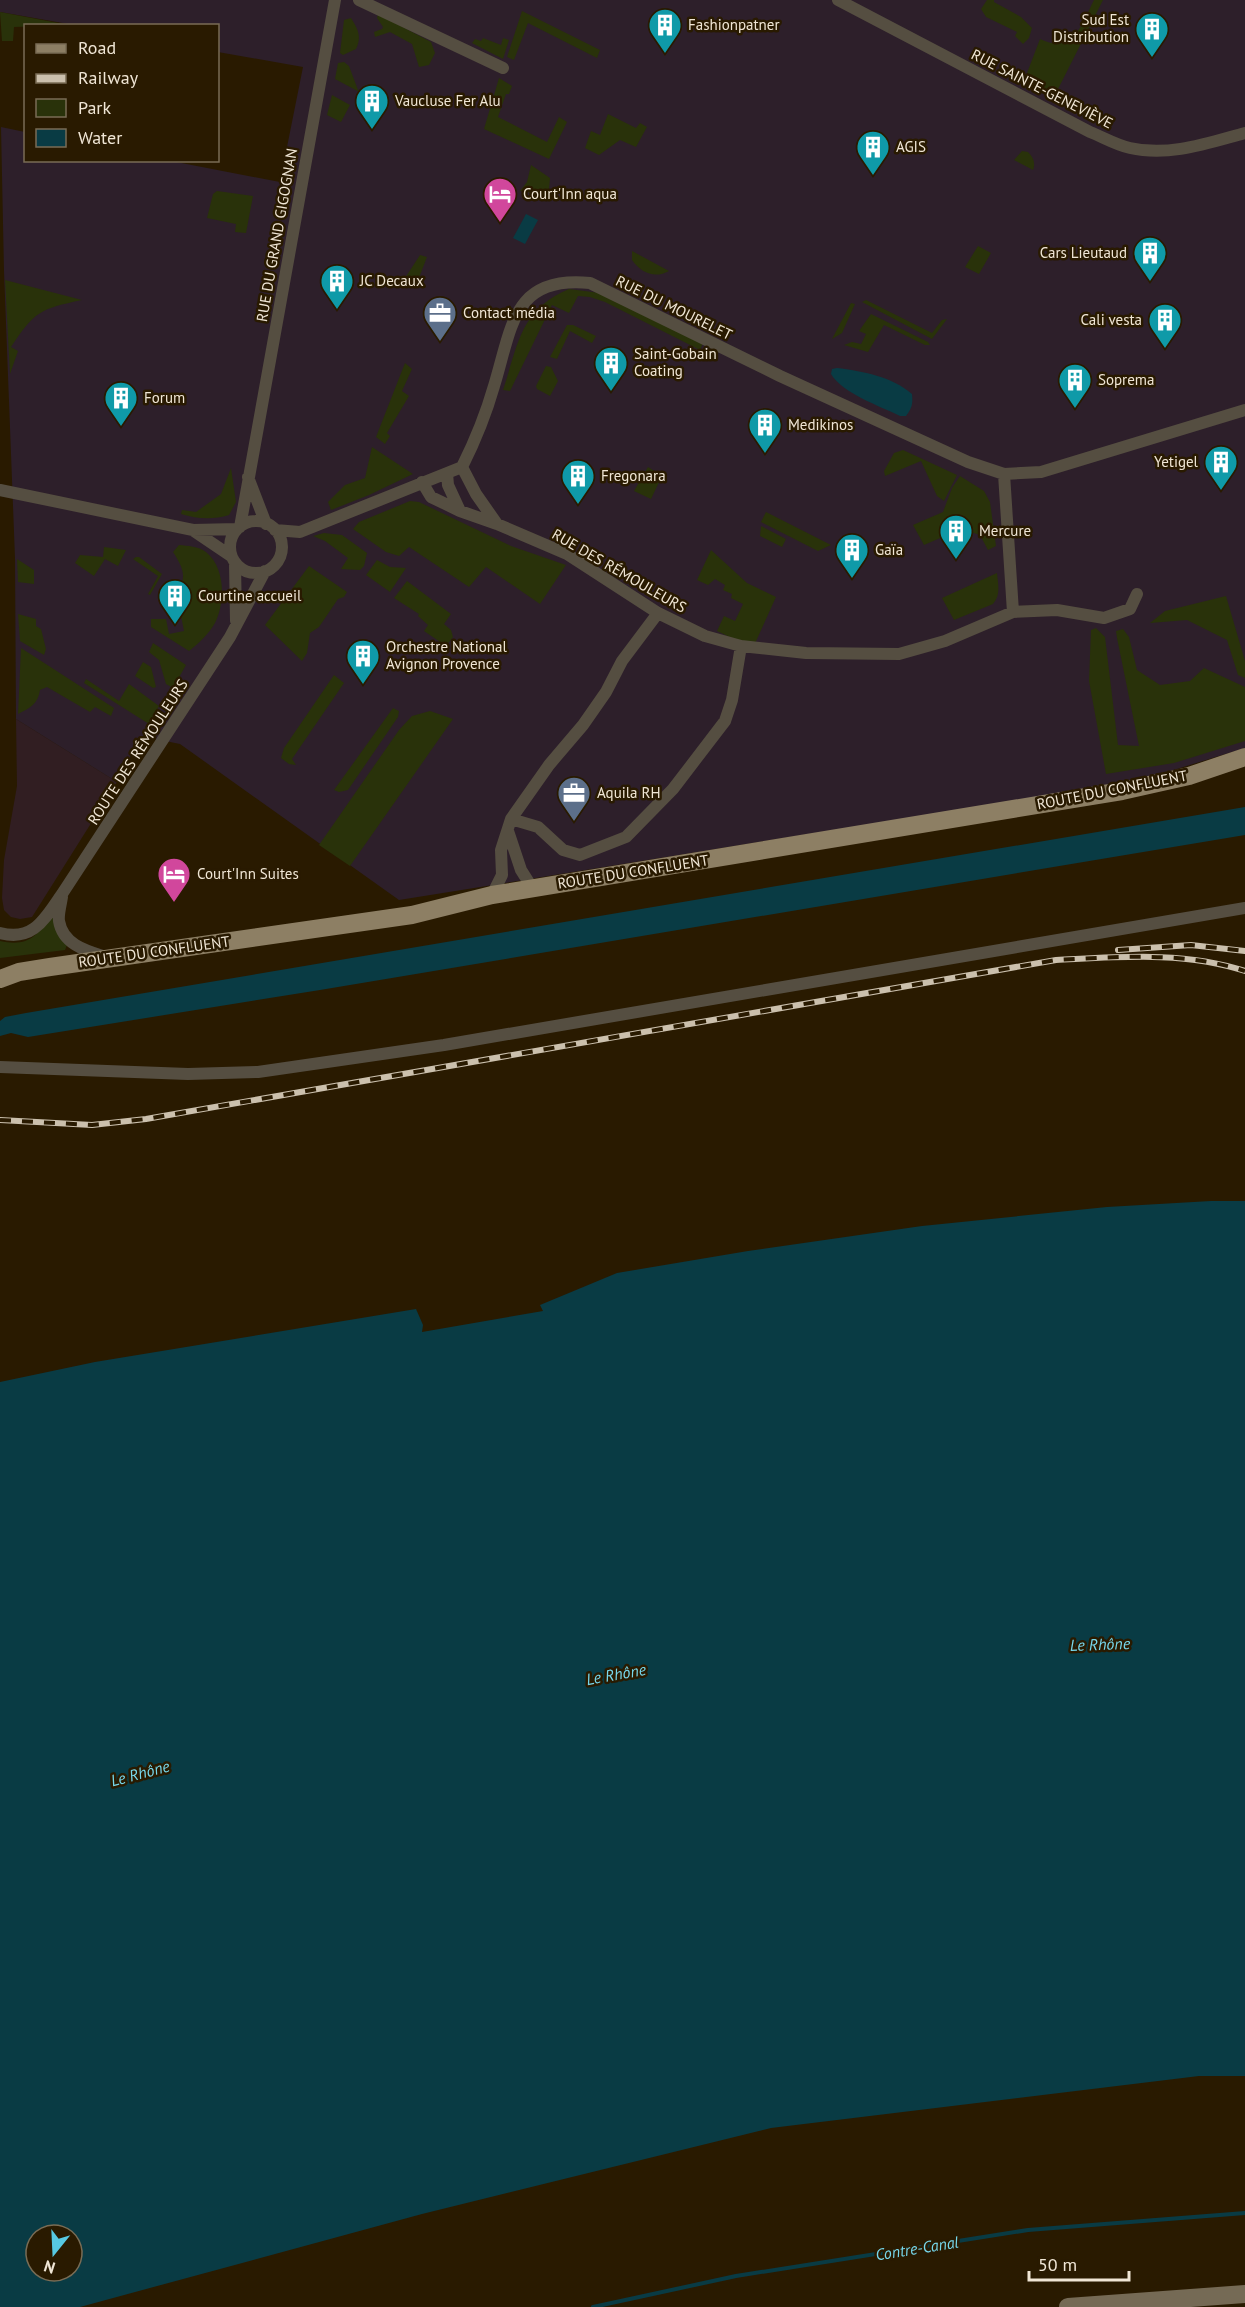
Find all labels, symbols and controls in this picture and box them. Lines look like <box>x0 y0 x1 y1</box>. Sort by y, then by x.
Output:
building icon: Fashionpatner <box>647 7 683 54</box>
place label: Sud Est Distribution <box>1053 10 1129 46</box>
building icon: Sud Est Distribution <box>1134 11 1170 58</box>
place label: Fashionpatner <box>688 15 780 34</box>
legend <box>24 24 219 162</box>
text: Road <box>78 36 116 59</box>
street label: RUE SAINTE-GENEVIÈVE <box>968 45 1116 133</box>
text: Railway <box>78 66 139 89</box>
building icon: Vaucluse Fer Alu <box>354 83 390 130</box>
place label: Vaucluse Fer Alu <box>394 91 501 110</box>
text: Park <box>78 96 111 119</box>
text: Water <box>78 126 122 149</box>
building icon: AGIS <box>855 129 891 176</box>
place label: AGIS <box>896 137 926 156</box>
street label: RUE DU GRAND GIGOGNAN <box>252 147 301 323</box>
hotel icon: Court'Inn aqua <box>482 176 518 223</box>
place label: Court'Inn aqua <box>523 184 617 203</box>
building icon: Cars Lieutaud <box>1132 235 1168 282</box>
place label: Cars Lieutaud <box>1040 243 1127 262</box>
building icon: JC Decaux <box>319 263 355 310</box>
place label: JC Decaux <box>359 271 424 290</box>
street label: RUE DU MOURELET <box>613 271 736 344</box>
office icon: Contact média <box>422 295 458 342</box>
building icon: Cali vesta <box>1147 302 1183 349</box>
place label: Contact média <box>463 303 555 322</box>
place label: Cali vesta <box>1081 310 1142 329</box>
place label: Saint-Gobain Coating <box>634 344 717 380</box>
building icon: Saint-Gobain Coating <box>593 345 629 392</box>
building icon: Soprema <box>1057 362 1093 409</box>
place label: Soprema <box>1098 370 1154 389</box>
building icon: Forum <box>103 380 139 427</box>
place label: Forum <box>144 388 185 407</box>
building icon: Medikinos <box>747 407 783 454</box>
place label: Medikinos <box>788 415 853 434</box>
building icon: Yetigel <box>1203 444 1239 491</box>
place label: Yetigel <box>1154 452 1199 471</box>
building icon: Fregonara <box>560 458 596 505</box>
place label: Fregonara <box>601 466 666 485</box>
building icon: Mercure <box>938 513 974 560</box>
place label: Mercure <box>979 521 1031 540</box>
street label: RUE DES RÉMOULEURS <box>549 524 690 617</box>
building icon: Gaïa <box>834 532 870 579</box>
place label: Gaïa <box>875 540 903 559</box>
building icon: Courtine accueil <box>157 578 193 625</box>
place label: Courtine accueil <box>198 586 302 605</box>
place label: Orchestre National Avignon Provence <box>386 637 507 673</box>
building icon: Orchestre National Avignon Provence <box>345 638 381 685</box>
street label: ROUTE DES RÉMOULEURS <box>83 675 192 828</box>
street label: ROUTE DU CONFLUENT <box>1035 766 1189 813</box>
office icon: Aquila RH <box>556 775 592 822</box>
place label: Aquila RH <box>597 783 661 802</box>
street label: ROUTE DU CONFLUENT <box>556 850 710 893</box>
hotel icon: Court'Inn Suites <box>156 856 192 903</box>
place label: Court'Inn Suites <box>197 864 299 883</box>
street label: ROUTE DU CONFLUENT <box>77 931 231 972</box>
water label: Le Rhône <box>1070 1633 1131 1655</box>
water label: Le Rhône <box>585 1659 648 1689</box>
water label: Le Rhône <box>108 1755 172 1790</box>
north arrow <box>24 2223 84 2283</box>
water label: Contre-Canal <box>874 2231 961 2264</box>
scale bar <box>1029 2244 1130 2282</box>
text: 50 m <box>1038 2253 1077 2276</box>
text: N <box>41 2256 57 2278</box>

